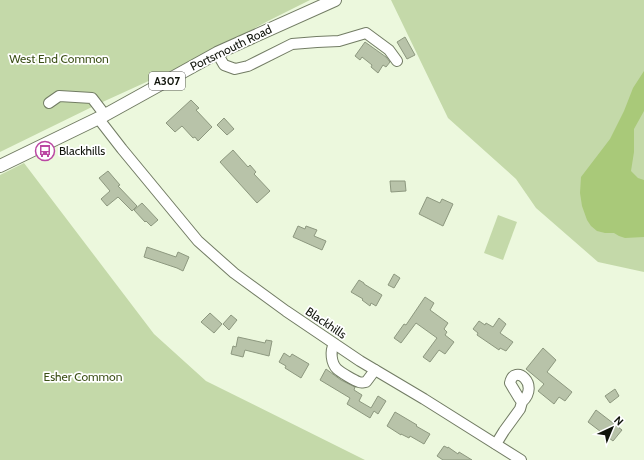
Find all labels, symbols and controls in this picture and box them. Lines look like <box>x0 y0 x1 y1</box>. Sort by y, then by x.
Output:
street label: Portsmouth Road <box>188 21 274 74</box>
park label: West End Common <box>9 51 109 66</box>
road number: A307 <box>149 72 185 90</box>
bus stop icon: Blackhills <box>34 140 56 162</box>
place label: Blackhills <box>59 143 105 158</box>
street label: Blackhills <box>303 303 350 342</box>
park label: Esher Common <box>44 369 123 384</box>
north arrow <box>592 408 632 448</box>
text: N <box>611 413 627 429</box>

